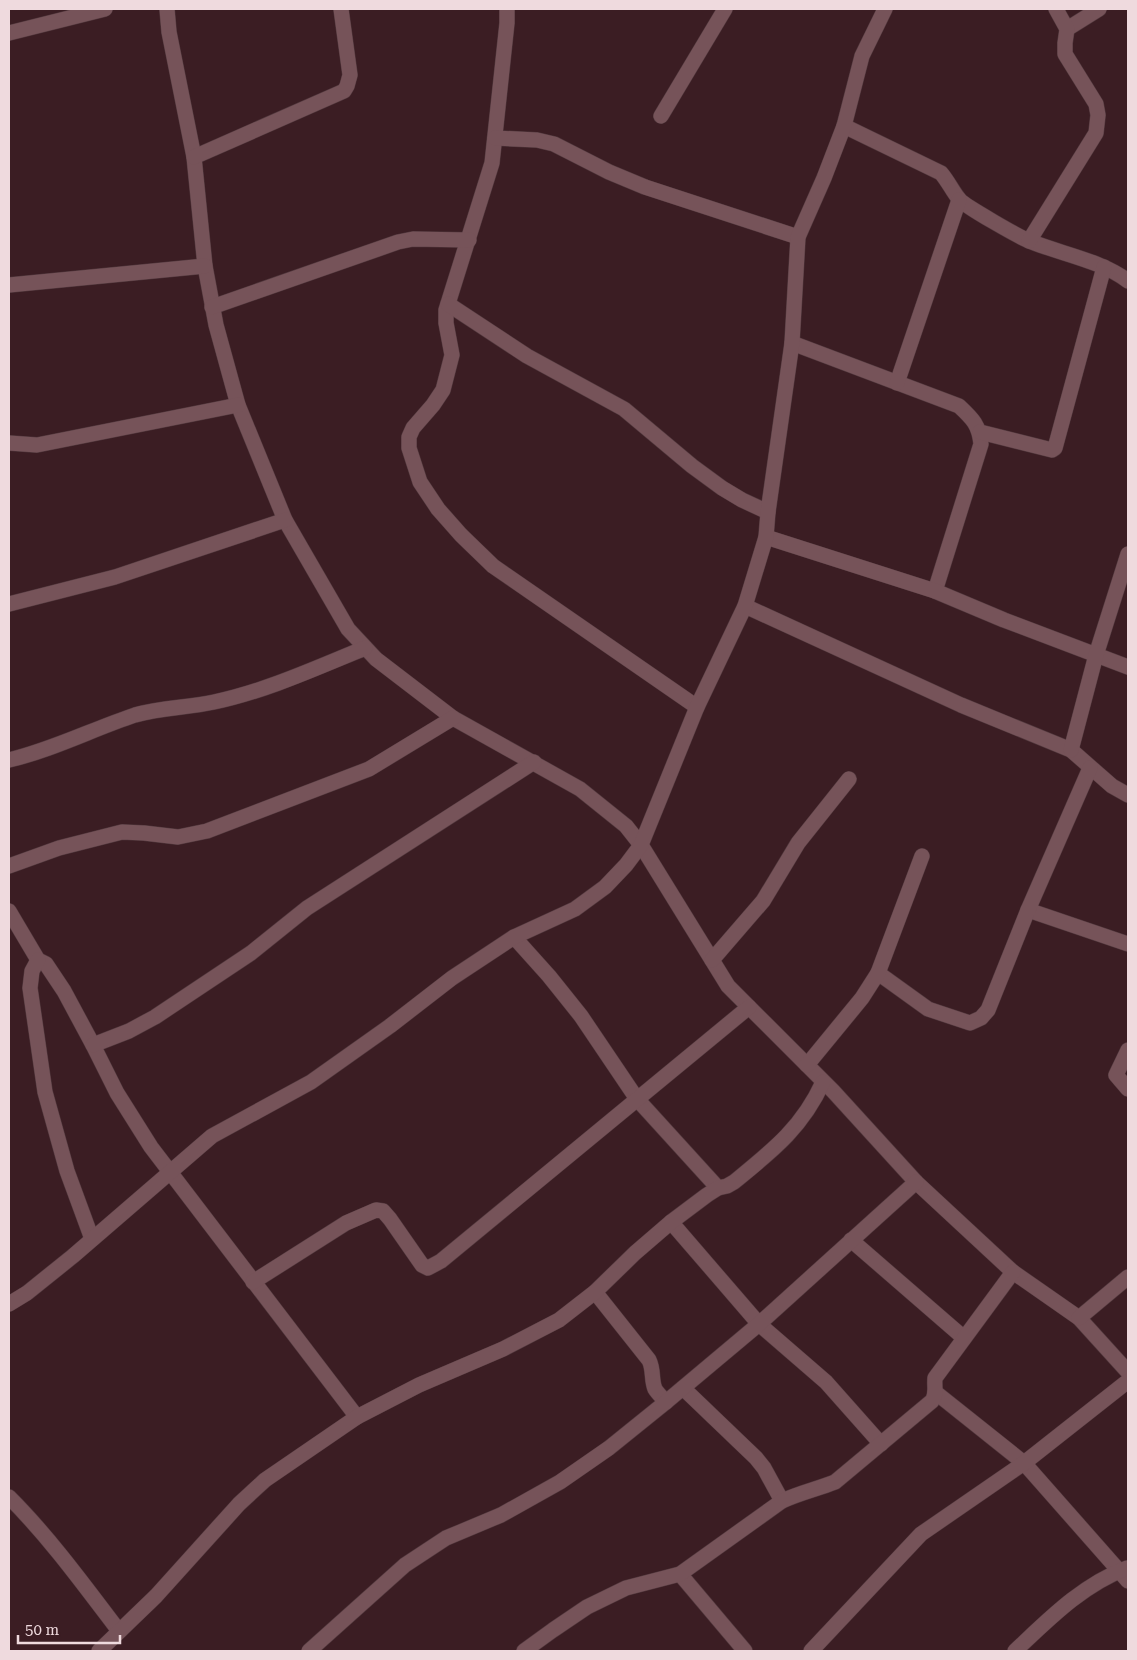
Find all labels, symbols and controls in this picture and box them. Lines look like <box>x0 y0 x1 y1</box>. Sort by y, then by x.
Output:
scale bar <box>18 1612 120 1644</box>
text: 50 m <box>25 1621 60 1639</box>

